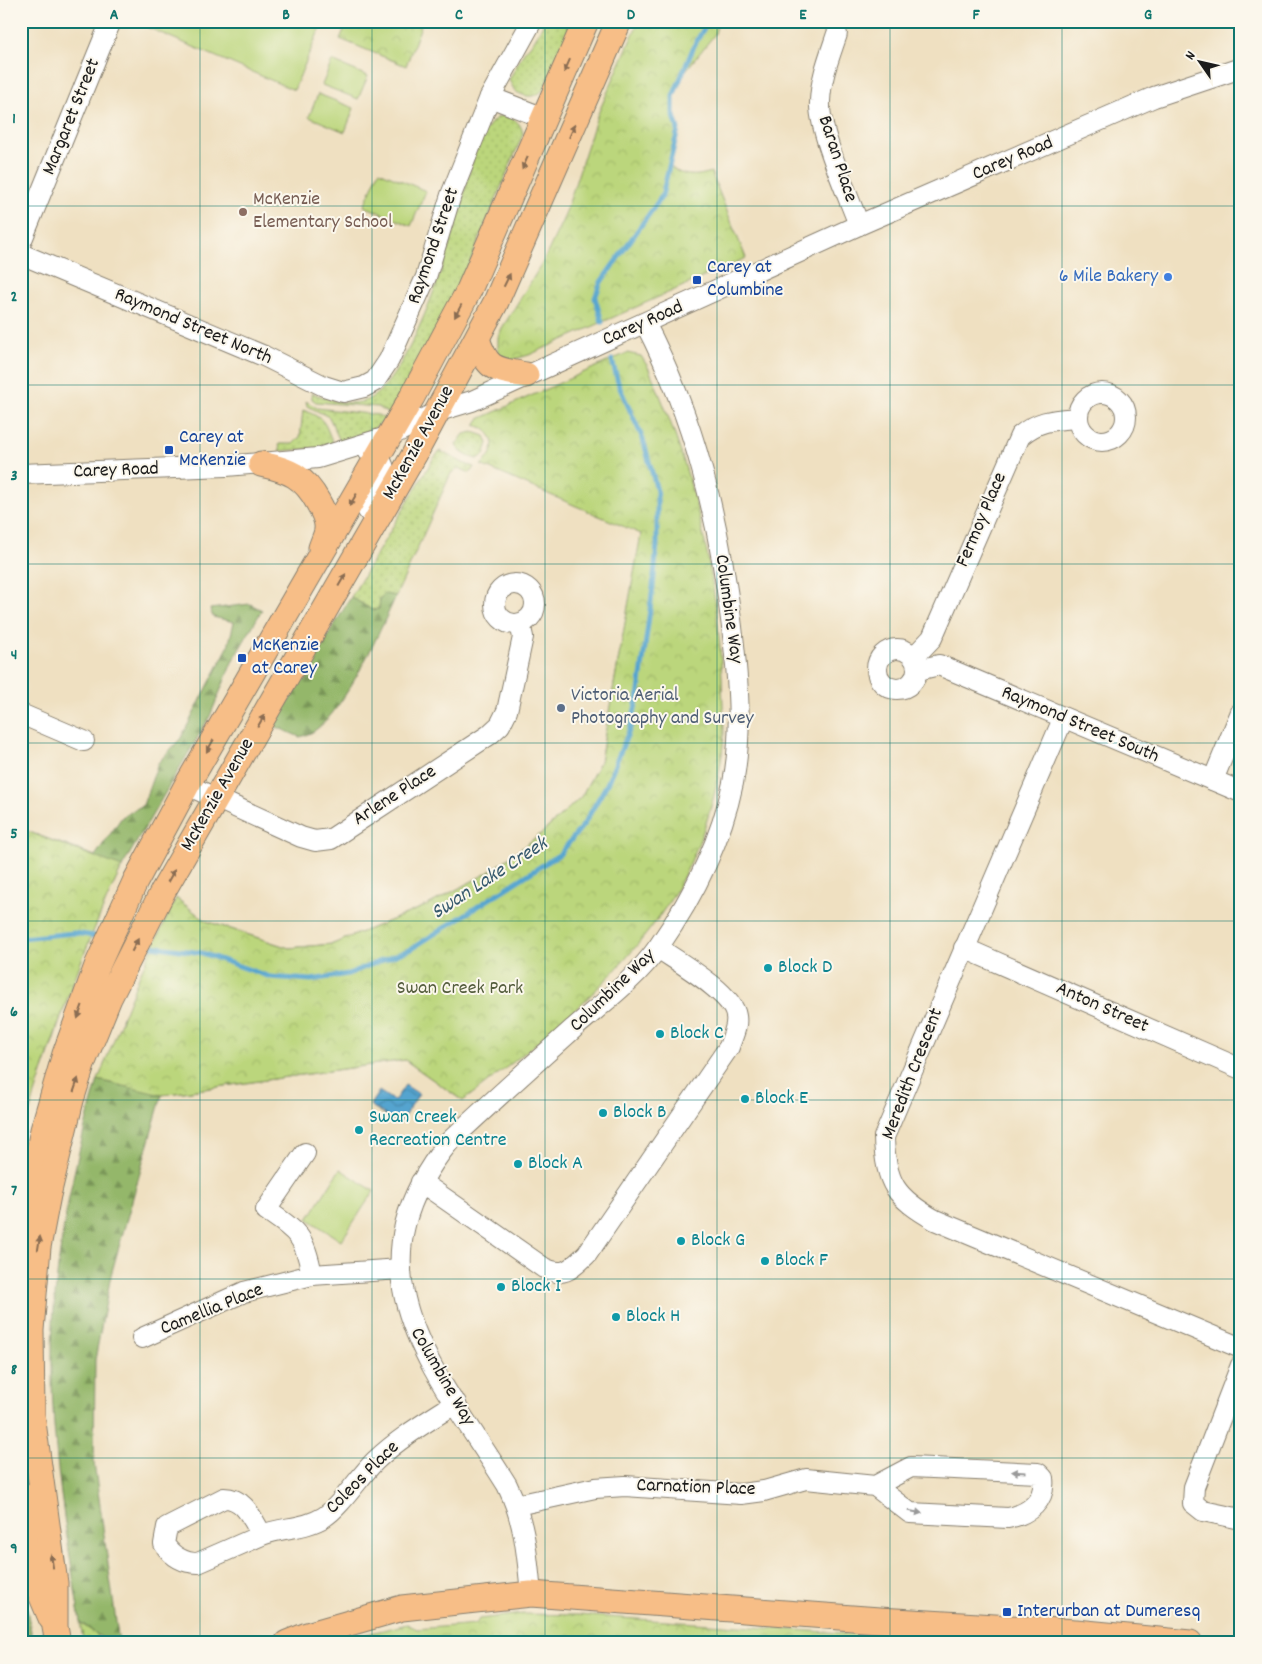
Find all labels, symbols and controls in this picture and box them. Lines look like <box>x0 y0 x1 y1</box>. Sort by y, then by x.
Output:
text: A <box>110 4 119 27</box>
text: B <box>282 4 290 27</box>
text: C <box>455 4 463 27</box>
text: D <box>627 4 636 27</box>
text: E <box>799 4 807 27</box>
text: F <box>972 4 980 27</box>
text: G <box>1144 4 1152 27</box>
north arrow <box>1174 38 1224 88</box>
text: N <box>1181 47 1201 64</box>
street label: Margaret Street <box>36 55 108 179</box>
one-way arrow <box>562 59 570 73</box>
text: 1 <box>12 108 16 131</box>
street label: Baran Place <box>810 112 864 206</box>
one-way arrow <box>568 124 576 138</box>
street label: Carey Road <box>968 129 1058 189</box>
one-way arrow <box>520 156 528 170</box>
street label: Raymond Street <box>401 184 467 308</box>
place label: McKenzie Elementary School <box>253 186 393 237</box>
marker: McKenzie Elementary School <box>237 206 249 218</box>
place label: Carey at Columbine <box>707 254 783 305</box>
place label: 6 Mile Bakery <box>1059 263 1159 291</box>
marker: 6 Mile Bakery <box>1162 271 1174 283</box>
one-way arrow <box>503 273 511 287</box>
marker: Carey at Columbine <box>691 274 703 286</box>
street label: Raymond Street North <box>110 281 276 373</box>
text: 2 <box>11 286 18 309</box>
street label: Carey Road <box>598 294 688 354</box>
one-way arrow <box>454 304 462 318</box>
street label: McKenzie Avenue <box>376 381 462 505</box>
place label: Carey at McKenzie <box>179 424 246 475</box>
marker: Carey at McKenzie <box>163 444 175 456</box>
street label: Carey Road <box>73 456 159 486</box>
text: 3 <box>10 465 18 488</box>
street label: Fermoy Place <box>949 468 1015 572</box>
one-way arrow <box>349 493 358 506</box>
street label: Columbine Way <box>706 553 750 666</box>
one-way arrow <box>337 573 346 586</box>
place label: McKenzie at Carey <box>252 632 319 683</box>
text: 4 <box>11 644 17 667</box>
marker: McKenzie at Carey <box>236 652 248 664</box>
street label: Raymond Street South <box>997 679 1163 771</box>
place label: Victoria Aerial Photography and Survey <box>571 682 755 733</box>
marker: Victoria Aerial Photography and Survey <box>555 702 567 714</box>
one-way arrow <box>256 714 265 727</box>
street label: McKenzie Avenue <box>174 733 262 857</box>
one-way arrow <box>206 739 214 754</box>
street label: Arlene Place <box>348 758 442 834</box>
text: 5 <box>10 823 18 846</box>
water label: Swan Lake Creek <box>426 829 556 928</box>
one-way arrow <box>167 869 175 884</box>
one-way arrow <box>131 938 139 952</box>
street label: Columbine Way <box>564 942 663 1039</box>
place label: Block D <box>778 954 832 982</box>
marker: Block D <box>762 962 774 974</box>
park label: Swan Creek Park <box>397 975 523 1003</box>
street label: Anton Street <box>1051 975 1153 1041</box>
text: 6 <box>10 1001 18 1024</box>
one-way arrow <box>76 1004 83 1019</box>
street label: Meredith Crescent <box>875 1004 951 1144</box>
place label: Block C <box>670 1020 724 1048</box>
marker: Block C <box>654 1028 666 1040</box>
one-way arrow <box>72 1077 80 1092</box>
place label: Block E <box>755 1085 808 1113</box>
marker: Block E <box>739 1093 751 1105</box>
place label: Block B <box>613 1099 666 1127</box>
place label: Swan Creek Recreation Centre <box>369 1104 507 1155</box>
marker: Block B <box>597 1107 609 1119</box>
marker: Swan Creek Recreation Centre <box>353 1124 365 1136</box>
place label: Block A <box>528 1150 583 1178</box>
marker: Block A <box>512 1158 524 1170</box>
text: 7 <box>11 1180 17 1203</box>
place label: Block G <box>691 1227 745 1255</box>
one-way arrow <box>35 1234 43 1250</box>
marker: Block G <box>675 1235 687 1247</box>
place label: Block F <box>775 1247 828 1275</box>
marker: Block F <box>759 1255 771 1267</box>
place label: Block I <box>511 1273 561 1301</box>
street label: Camellia Place <box>156 1277 268 1343</box>
marker: Block I <box>495 1281 507 1293</box>
place label: Block H <box>626 1303 680 1331</box>
marker: Block H <box>610 1311 622 1323</box>
street label: Columbine Way <box>402 1322 482 1432</box>
text: 8 <box>11 1359 18 1382</box>
street label: Coleos Place <box>320 1435 406 1521</box>
one-way arrow <box>1011 1467 1027 1475</box>
street label: Carnation Place <box>636 1472 756 1504</box>
one-way arrow <box>908 1508 924 1516</box>
text: 9 <box>10 1538 18 1561</box>
one-way arrow <box>47 1553 55 1569</box>
place label: Interurban at Dumeresq <box>1017 1598 1200 1626</box>
marker: Interurban at Dumeresq <box>1001 1606 1013 1618</box>

